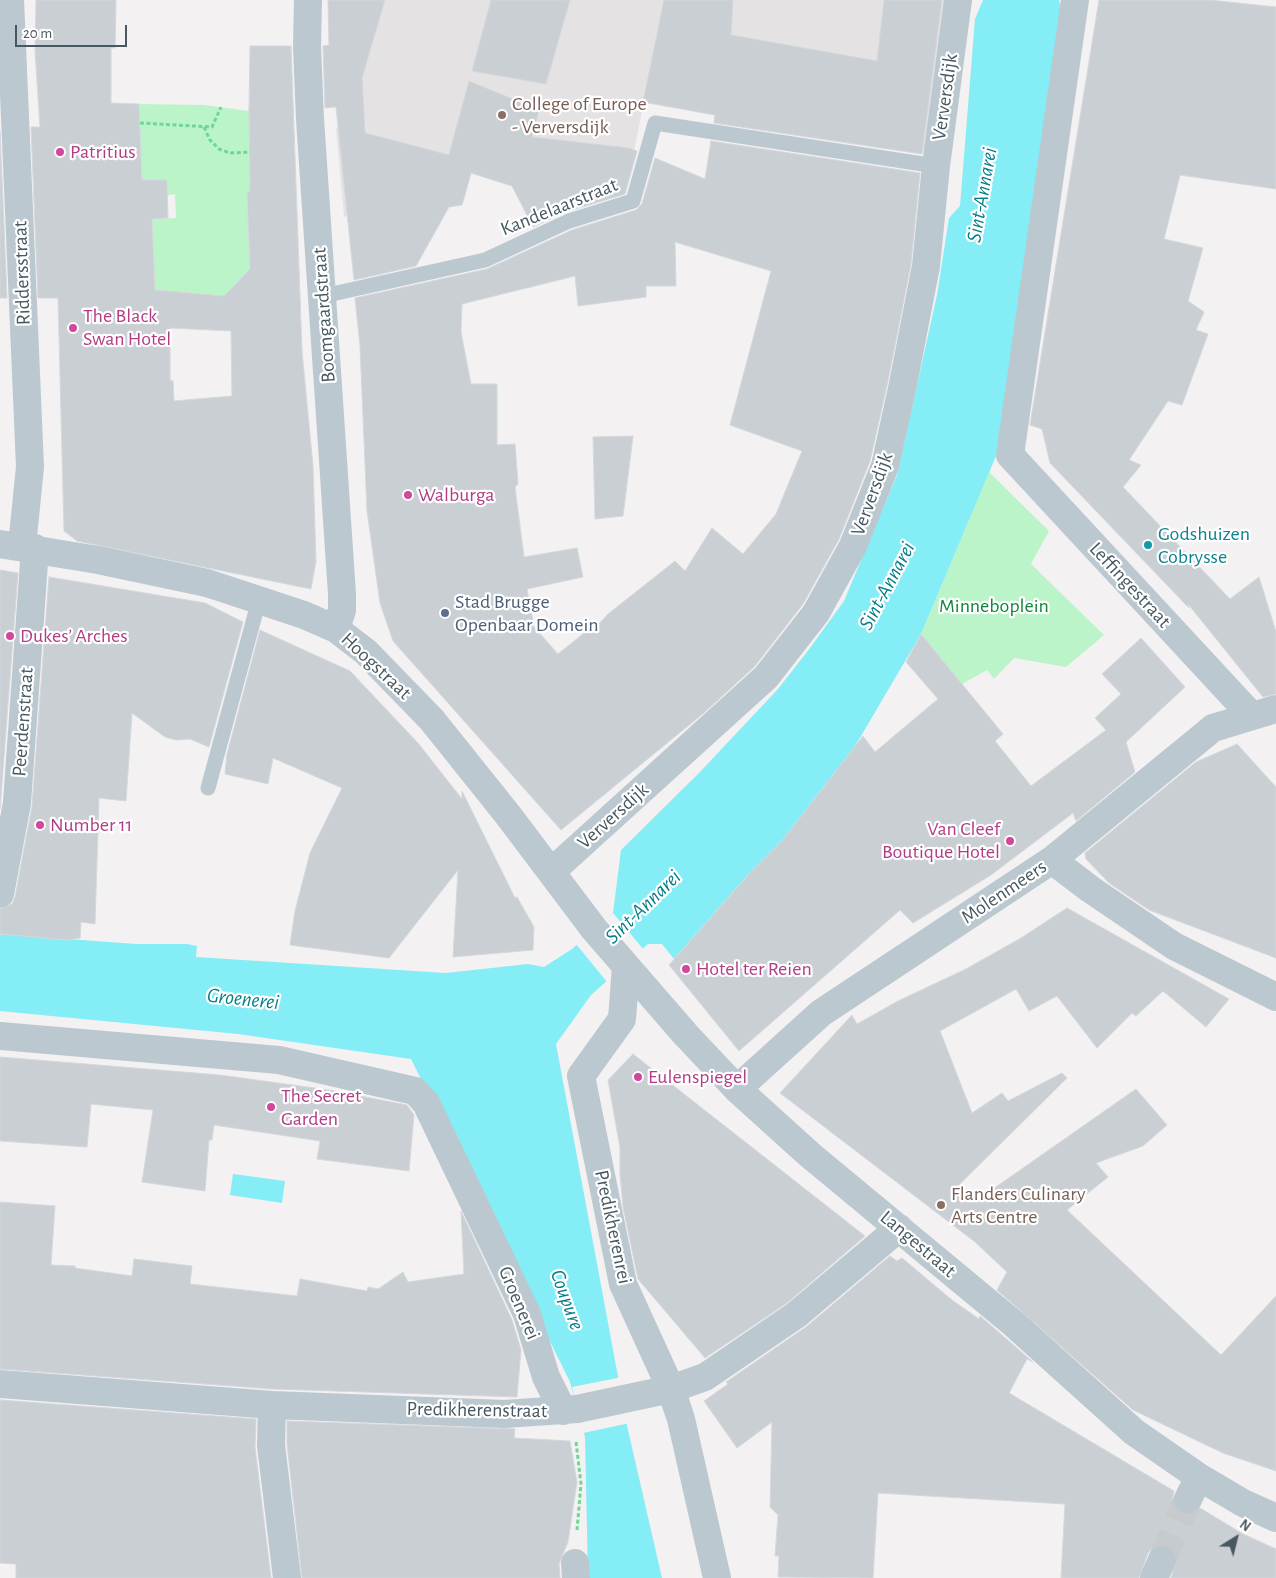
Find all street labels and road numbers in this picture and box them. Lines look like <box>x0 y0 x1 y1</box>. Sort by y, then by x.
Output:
street label: Verversdijk <box>927 52 963 142</box>
street label: Kandelaarstraat <box>497 173 621 241</box>
street label: Riddersstraat <box>8 220 36 326</box>
street label: Boomgaardstraat <box>307 247 341 383</box>
street label: Verversdijk <box>846 449 898 539</box>
street label: Leffingestraat <box>1084 537 1176 633</box>
street label: Hoogstraat <box>336 627 416 705</box>
street label: Peerdenstraat <box>7 667 39 777</box>
street label: Verversdijk <box>573 778 653 854</box>
street label: Molenmeers <box>957 855 1051 929</box>
street label: Predikherenrei <box>589 1168 637 1286</box>
street label: Langestraat <box>875 1205 961 1283</box>
street label: Groenerei <box>493 1263 545 1343</box>
street label: Predikherenstraat <box>407 1397 547 1423</box>

